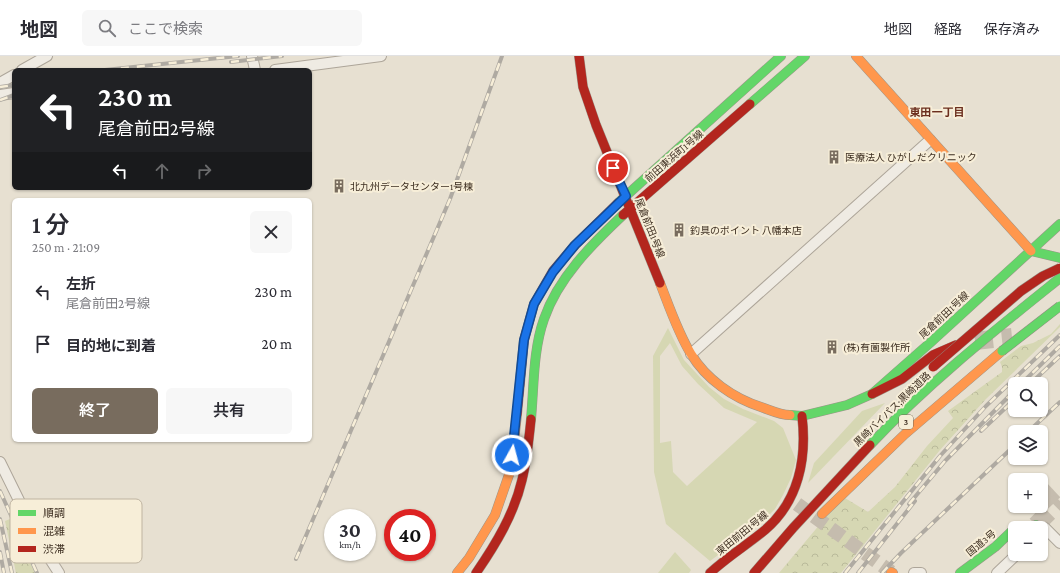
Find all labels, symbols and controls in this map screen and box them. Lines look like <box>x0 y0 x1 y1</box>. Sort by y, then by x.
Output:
search box <box>82 10 362 46</box>
icon: search <box>96 17 118 39</box>
text: 地図 <box>20 19 58 40</box>
text: ここで検索 <box>128 21 203 37</box>
text: 地図 <box>884 21 912 37</box>
text: 経路 <box>934 21 962 37</box>
text: 保存済み <box>984 21 1040 37</box>
text: 230 m <box>98 81 172 112</box>
icon: left <box>32 84 84 136</box>
district label: 東田一丁目 <box>910 106 965 118</box>
text: 尾倉前田2号線 <box>98 119 215 139</box>
street label: 前田東浜町1号線 <box>643 128 705 184</box>
building icon: 医療法人 ひがしだクリニック <box>826 149 842 165</box>
pin <box>596 151 630 185</box>
place label: 医療法人 ひがしだクリニック <box>845 152 977 163</box>
icon: arrive <box>602 157 624 179</box>
icon: left <box>109 160 131 182</box>
icon: ahead <box>151 160 173 182</box>
icon: right <box>193 160 215 182</box>
building icon: 北九州データセンター1号棟 <box>331 178 347 194</box>
place label: 北九州データセンター1号棟 <box>350 181 473 192</box>
street label: 尾倉前田1号線 <box>633 197 667 259</box>
text: 1 分 <box>32 211 69 238</box>
button: close <box>250 211 292 253</box>
building icon: 釣具のポイント 八幡本店 <box>671 222 687 238</box>
place label: 釣具のポイント 八幡本店 <box>690 225 802 236</box>
text: 250 m · 21:09 <box>32 240 100 255</box>
text: 左折 <box>66 276 96 292</box>
icon: left <box>32 281 54 303</box>
text: 230 m <box>254 284 292 300</box>
street label: 尾倉前田1号線 <box>917 289 971 341</box>
text: 尾倉前田2号線 <box>66 296 150 311</box>
icon: arrive <box>32 333 54 355</box>
text: 20 m <box>262 336 292 352</box>
text: 目的地に到着 <box>66 338 156 354</box>
building icon: (株)有薗製作所 <box>824 339 840 355</box>
place label: (株)有薗製作所 <box>843 342 910 354</box>
street label: 黒崎バイパス;黒崎道路 <box>851 370 933 448</box>
map controls <box>1008 377 1048 561</box>
button: search <box>1008 377 1048 417</box>
button: 終了 <box>32 388 158 434</box>
button: 共有 <box>166 388 292 434</box>
road number: 3 <box>899 415 913 429</box>
button: layers <box>1008 425 1048 465</box>
position arrow <box>491 434 533 476</box>
button: + <box>1008 473 1048 513</box>
legend <box>10 499 142 563</box>
text: 順調 <box>43 507 65 519</box>
speed limit sign: 40 <box>384 509 436 561</box>
street label: 東田前田1号線 <box>714 509 770 557</box>
text: 30 <box>339 519 361 541</box>
button: − <box>1008 521 1048 561</box>
text: 混雑 <box>43 525 65 537</box>
street label: 国道3号 <box>964 528 998 558</box>
text: km/h <box>339 539 361 550</box>
text: 渋滞 <box>43 543 65 555</box>

